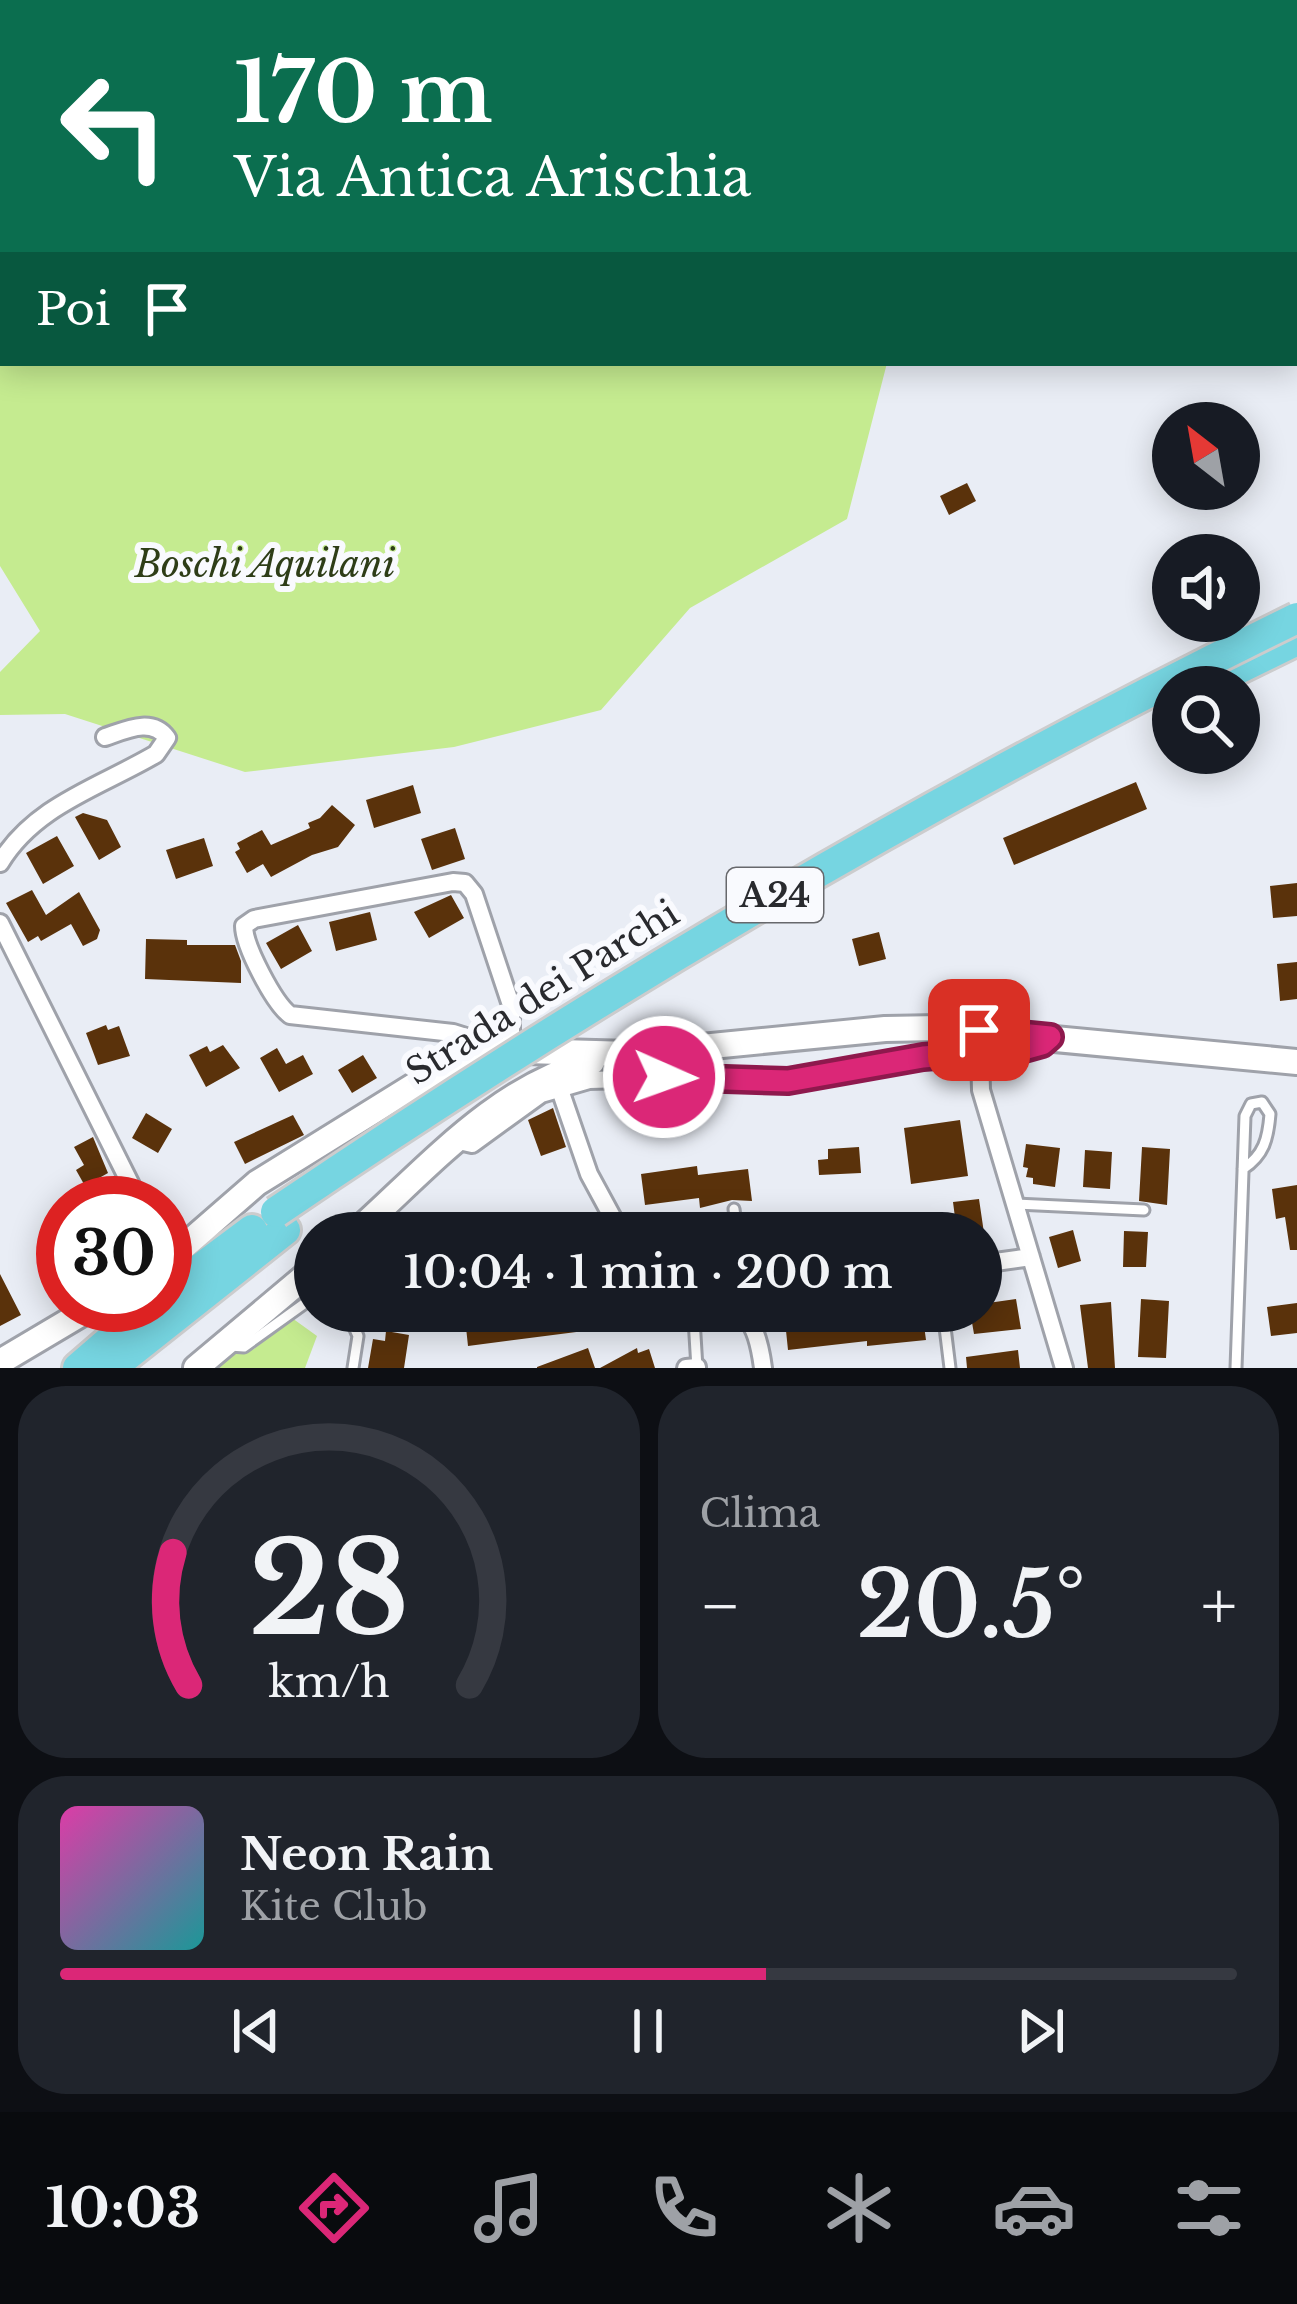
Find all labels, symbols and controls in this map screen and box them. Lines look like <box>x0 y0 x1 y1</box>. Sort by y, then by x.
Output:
text: 170 m <box>234 41 493 145</box>
icon: left <box>36 48 192 204</box>
text: Via Antica Arischia <box>234 144 751 211</box>
icon: arrive <box>134 276 200 342</box>
text: Poi <box>36 281 110 337</box>
north arrow <box>1152 402 1260 510</box>
map controls <box>1152 402 1260 774</box>
button: sound <box>1152 534 1260 642</box>
park label: Boschi Aquilani <box>133 542 396 587</box>
button: search <box>1152 666 1260 774</box>
road number: A24 <box>727 868 823 922</box>
street label: Strada dei Parchi <box>398 890 687 1094</box>
pin <box>928 979 1030 1081</box>
icon: arrive <box>946 997 1012 1063</box>
position arrow <box>601 1014 727 1140</box>
speed limit sign: 30 <box>36 1176 192 1332</box>
text: 10:04 · 1 min · 200 m <box>403 1244 893 1300</box>
text: Clima <box>700 1489 820 1538</box>
text: 28 <box>248 1513 409 1668</box>
text: 20.5° <box>856 1550 1086 1661</box>
text: − <box>700 1565 741 1647</box>
text: + <box>1201 1565 1237 1647</box>
text: km/h <box>268 1655 390 1709</box>
text: Neon Rain <box>240 1826 493 1882</box>
text: Kite Club <box>240 1882 428 1931</box>
icon: previous <box>223 1998 289 2064</box>
icon: pause <box>615 1998 681 2064</box>
icon: next <box>1008 1998 1074 2064</box>
icon: directions <box>292 2166 376 2250</box>
icon: music <box>467 2166 551 2250</box>
icon: phone <box>642 2166 726 2250</box>
icon: climate <box>817 2166 901 2250</box>
icon: car <box>992 2166 1076 2250</box>
icon: filters <box>1167 2166 1251 2250</box>
text: 10:03 <box>46 2175 200 2242</box>

